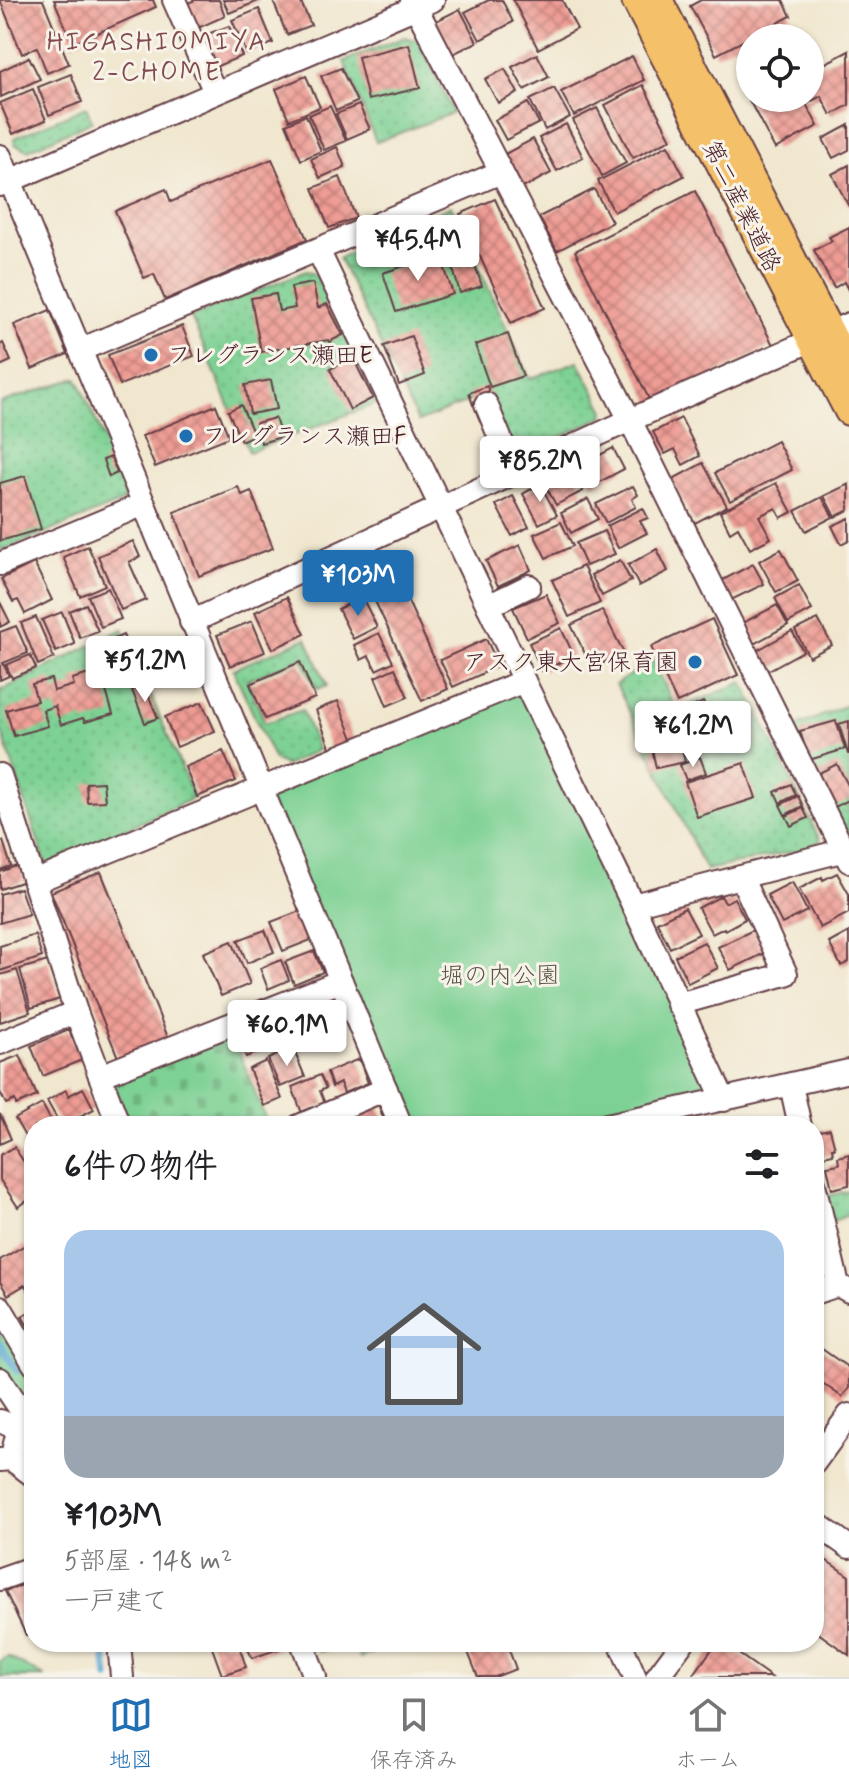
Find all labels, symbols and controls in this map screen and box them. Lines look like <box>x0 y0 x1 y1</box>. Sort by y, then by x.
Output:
map controls <box>736 24 824 112</box>
button: locate <box>736 24 824 112</box>
district label: HIGASHIOMIYA 2-CHOME <box>47 26 267 90</box>
street label: 第二産業道路 <box>694 135 787 278</box>
pin: ¥45.4M <box>353 215 483 283</box>
text: ¥45.4M <box>374 224 462 258</box>
place label: フレグランス瀬田E <box>167 341 373 372</box>
marker: フレグランス瀬田E <box>142 346 160 364</box>
place label: フレグランス瀬田F <box>202 422 407 453</box>
marker: フレグランス瀬田F <box>177 427 195 445</box>
pin: ¥85.2M <box>475 436 605 504</box>
text: ¥85.2M <box>498 445 582 479</box>
pin: ¥103M <box>302 550 414 618</box>
text: ¥103M <box>321 559 395 593</box>
pin: ¥51.2M <box>80 636 210 704</box>
text: ¥51.2M <box>104 645 186 679</box>
place label: アスク東大宮保育園 <box>463 648 679 679</box>
marker: アスク東大宮保育園 <box>686 653 704 671</box>
pin: ¥61.2M <box>628 701 758 769</box>
text: ¥61.2M <box>653 710 733 744</box>
park label: 堀の内公園 <box>440 961 560 992</box>
pin: ¥60.1M <box>222 1000 352 1068</box>
text: ¥60.1M <box>245 1009 329 1043</box>
icon: filters <box>740 1142 784 1186</box>
text: 6件の物件 <box>64 1145 217 1190</box>
icon: home <box>352 1282 496 1426</box>
text: ¥103M <box>64 1494 162 1539</box>
text: 5部屋 · 148 m² <box>64 1545 232 1579</box>
text: 一戸建て <box>64 1585 168 1619</box>
tab: 地図 <box>109 1693 153 1775</box>
tab: 保存済み <box>370 1693 458 1775</box>
tab: ホーム <box>675 1693 740 1775</box>

